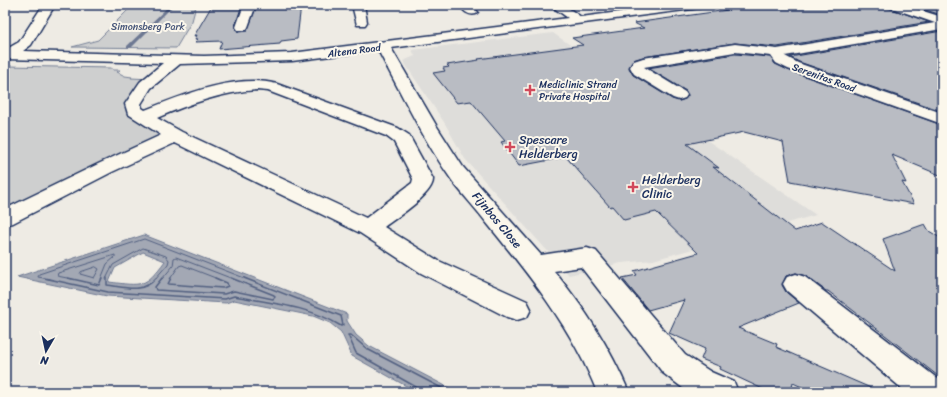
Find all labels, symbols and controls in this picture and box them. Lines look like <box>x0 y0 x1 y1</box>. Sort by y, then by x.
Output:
park label: Simonsberg Park <box>111 18 186 36</box>
street label: Altena Road <box>326 39 382 63</box>
street label: Serenitas Road <box>789 58 859 98</box>
place label: Mediclinic Strand Private Hospital <box>539 76 617 106</box>
marker: Mediclinic Strand Private Hospital <box>524 84 536 96</box>
place label: Spescare Helderberg <box>519 129 578 165</box>
marker: Spescare Helderberg <box>504 141 516 153</box>
place label: Helderberg Clinic <box>642 169 701 205</box>
marker: Helderberg Clinic <box>627 181 639 193</box>
street label: Fijnbos Close <box>466 186 528 254</box>
north arrow <box>26 331 66 371</box>
text: N <box>39 350 51 371</box>

